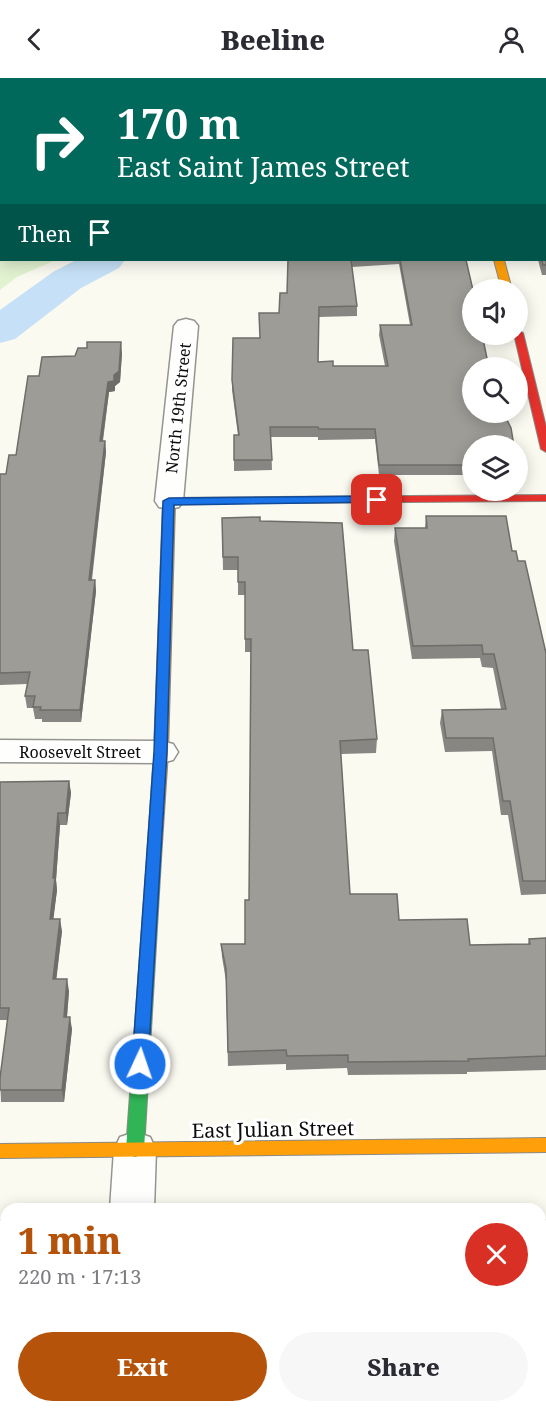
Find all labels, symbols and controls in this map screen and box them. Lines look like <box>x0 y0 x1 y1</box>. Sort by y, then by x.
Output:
text: Beeline <box>221 21 325 58</box>
icon: back <box>18 23 51 56</box>
icon: person <box>495 23 528 56</box>
text: 170 m <box>117 94 241 151</box>
icon: right <box>18 102 96 180</box>
text: East Saint James Street <box>117 148 410 185</box>
icon: arrive <box>83 216 116 249</box>
text: Then <box>18 218 71 248</box>
map controls <box>462 279 528 501</box>
button: sound <box>462 279 528 345</box>
street label: North 19th Street <box>160 341 196 474</box>
button: search <box>462 357 528 423</box>
button: layers <box>462 435 528 501</box>
pin <box>351 474 402 525</box>
icon: arrive <box>360 483 393 516</box>
street label: Roosevelt Street <box>19 741 141 763</box>
position arrow <box>108 1032 172 1096</box>
street label: East Julian Street <box>191 1114 355 1144</box>
text: 1 min <box>18 1216 121 1265</box>
button: close <box>465 1223 528 1286</box>
text: 220 m · 17:13 <box>18 1263 141 1290</box>
button: Exit <box>18 1332 267 1401</box>
button: Share <box>279 1332 528 1401</box>

